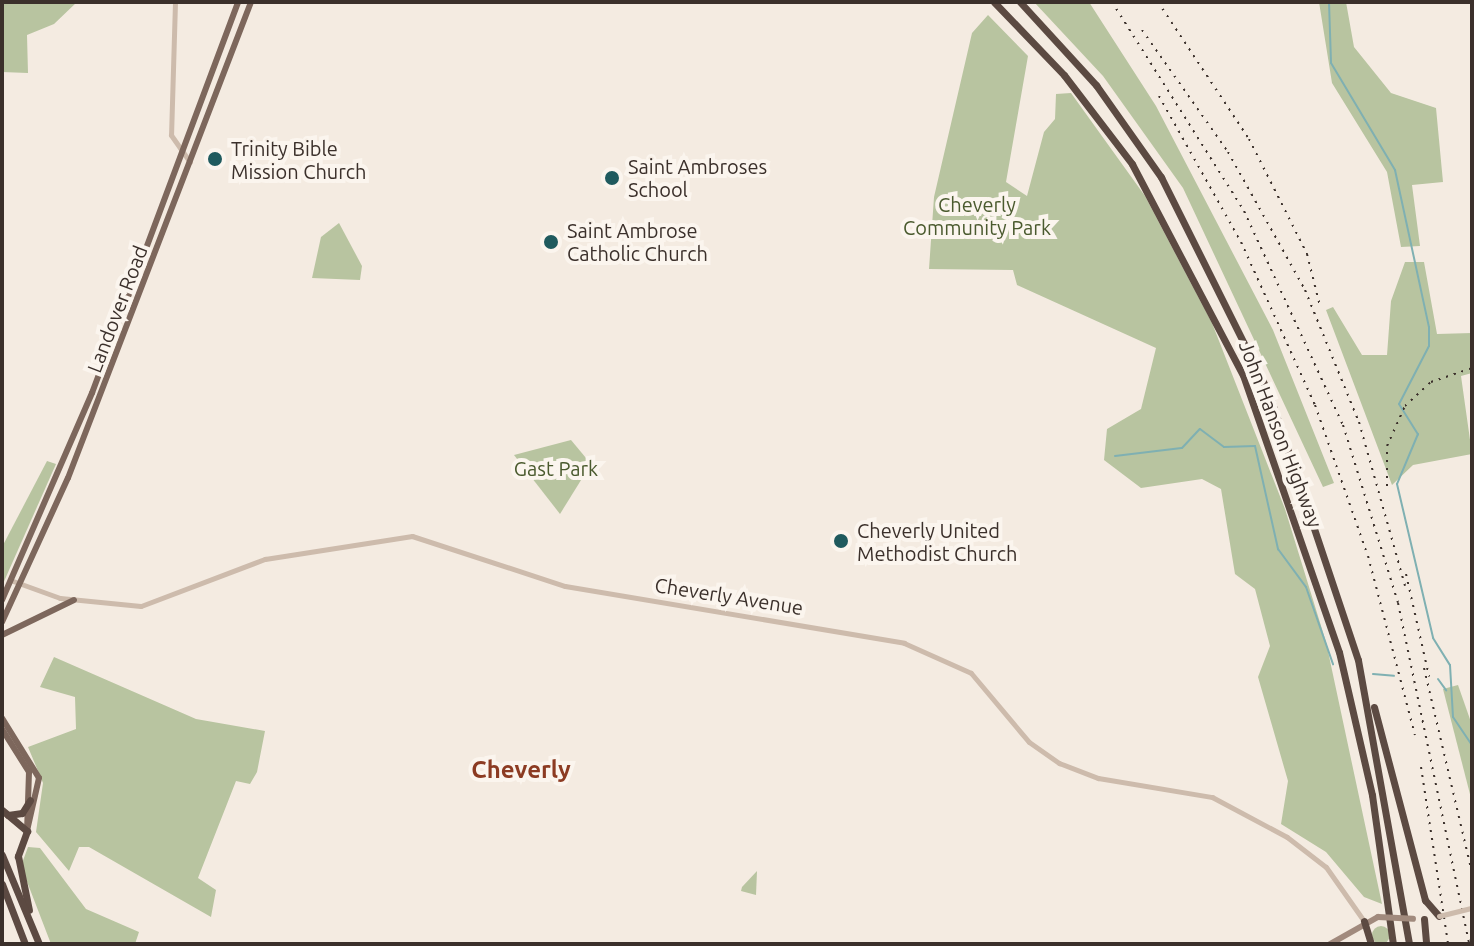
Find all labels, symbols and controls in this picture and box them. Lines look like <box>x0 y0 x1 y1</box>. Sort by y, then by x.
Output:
place label: Trinity Bible Mission Church <box>231 136 367 183</box>
marker: Trinity Bible Mission Church <box>206 150 224 168</box>
place label: Saint Ambroses School <box>628 154 767 201</box>
marker: Saint Ambroses School <box>603 169 621 187</box>
park label: Cheverly Community Park <box>903 193 1051 240</box>
place label: Saint Ambrose Catholic Church <box>567 218 708 265</box>
marker: Saint Ambrose Catholic Church <box>542 233 560 251</box>
street label: Landover Road <box>82 242 152 376</box>
street label: John Hanson Highway <box>1234 337 1328 531</box>
park label: Gast Park <box>514 456 598 480</box>
place label: Cheverly United Methodist Church <box>857 518 1017 565</box>
marker: Cheverly United Methodist Church <box>832 532 850 550</box>
street label: Cheverly Avenue <box>653 572 805 620</box>
district label: Cheverly <box>471 756 571 784</box>

